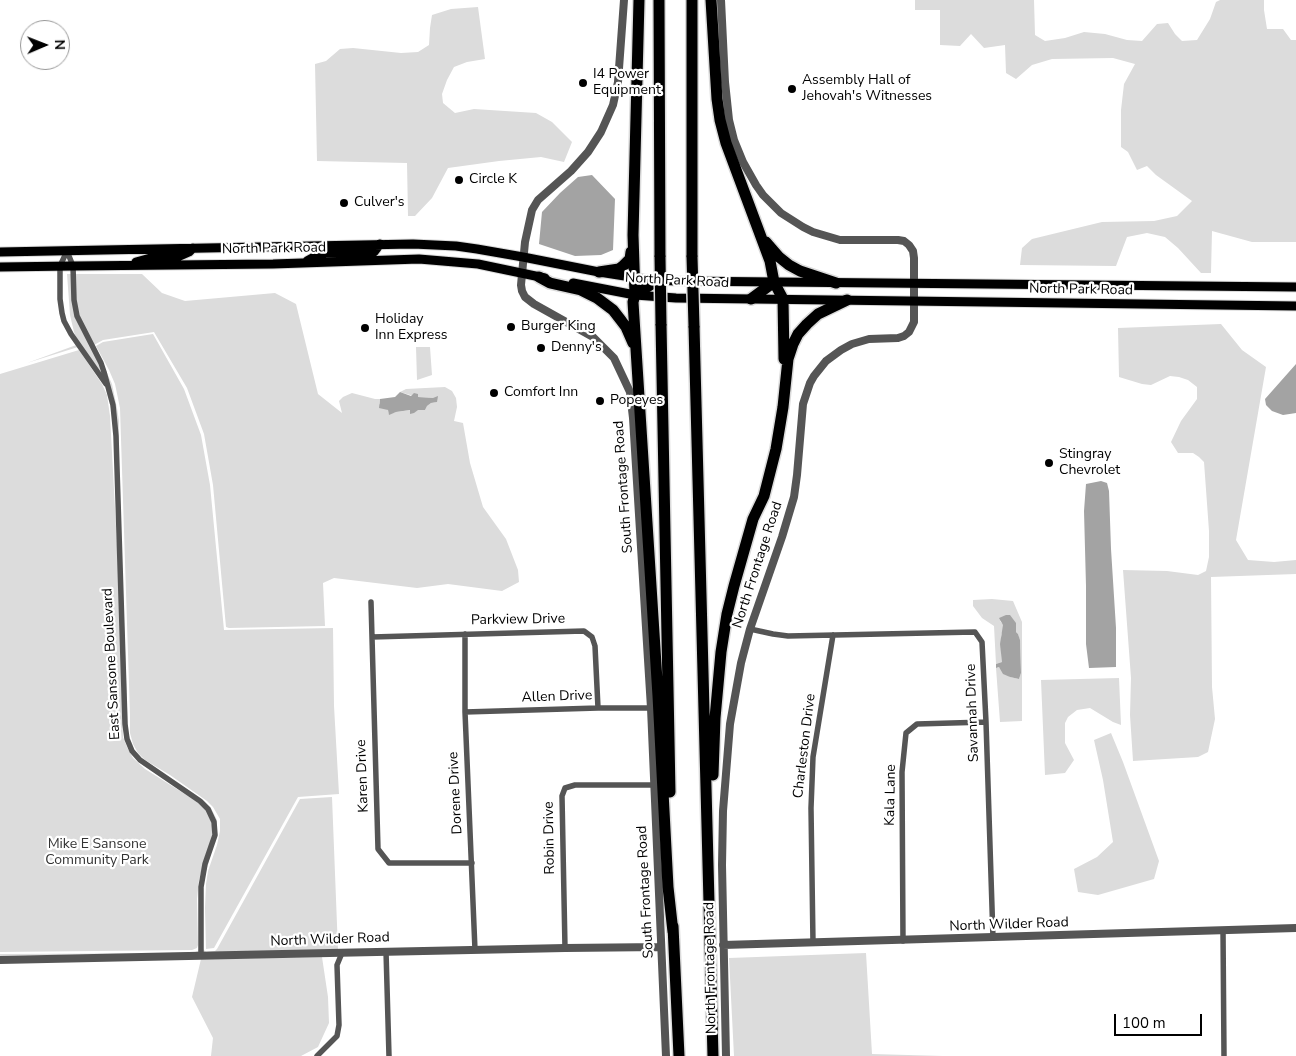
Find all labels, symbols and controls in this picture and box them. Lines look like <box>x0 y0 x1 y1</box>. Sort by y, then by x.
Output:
north arrow <box>20 20 70 70</box>
text: N <box>50 39 69 50</box>
place label: I4 Power Equipment <box>593 67 661 100</box>
place label: Assembly Hall of Jehovah's Witnesses <box>802 73 932 105</box>
marker: I4 Power Equipment <box>577 77 589 89</box>
marker: Assembly Hall of Jehovah's Witnesses <box>786 83 798 95</box>
place label: Circle K <box>469 172 517 188</box>
marker: Circle K <box>453 174 465 186</box>
place label: Culver's <box>354 195 404 211</box>
marker: Culver's <box>338 197 350 209</box>
street label: North Park Road <box>222 240 326 258</box>
street label: North Park Road <box>625 270 729 292</box>
street label: North Park Road <box>1029 281 1133 299</box>
place label: Holiday Inn Express <box>375 312 448 344</box>
place label: Burger King <box>521 319 596 335</box>
marker: Burger King <box>505 321 517 333</box>
marker: Holiday Inn Express <box>359 322 371 334</box>
place label: Denny's <box>551 340 602 356</box>
marker: Denny's <box>535 342 547 354</box>
place label: Comfort Inn <box>504 385 578 401</box>
marker: Comfort Inn <box>488 387 500 399</box>
place label: Popeyes <box>610 393 663 409</box>
marker: Popeyes <box>594 395 606 407</box>
street label: South Frontage Road <box>611 420 637 554</box>
place label: Stingray Chevrolet <box>1059 447 1120 480</box>
marker: Stingray Chevrolet <box>1043 457 1055 469</box>
street label: North Frontage Road <box>730 499 786 631</box>
street label: East Sansone Boulevard <box>100 588 124 740</box>
street label: Parkview Drive <box>471 611 565 629</box>
street label: Savannah Drive <box>963 663 983 763</box>
street label: Allen Drive <box>521 687 593 707</box>
street label: Charleston Drive <box>790 693 820 799</box>
street label: Karen Drive <box>353 739 373 813</box>
street label: Dorene Drive <box>445 751 467 835</box>
street label: Kala Lane <box>882 764 900 826</box>
street label: Robin Drive <box>541 801 559 875</box>
street label: South Frontage Road <box>634 825 658 959</box>
park label: Mike E Sansone Community Park <box>45 837 149 870</box>
street label: North Frontage Road <box>701 902 721 1034</box>
street label: North Wilder Road <box>949 915 1069 935</box>
street label: North Wilder Road <box>270 930 390 950</box>
scale bar <box>1116 1004 1204 1036</box>
text: 100 m <box>1122 1013 1166 1033</box>

